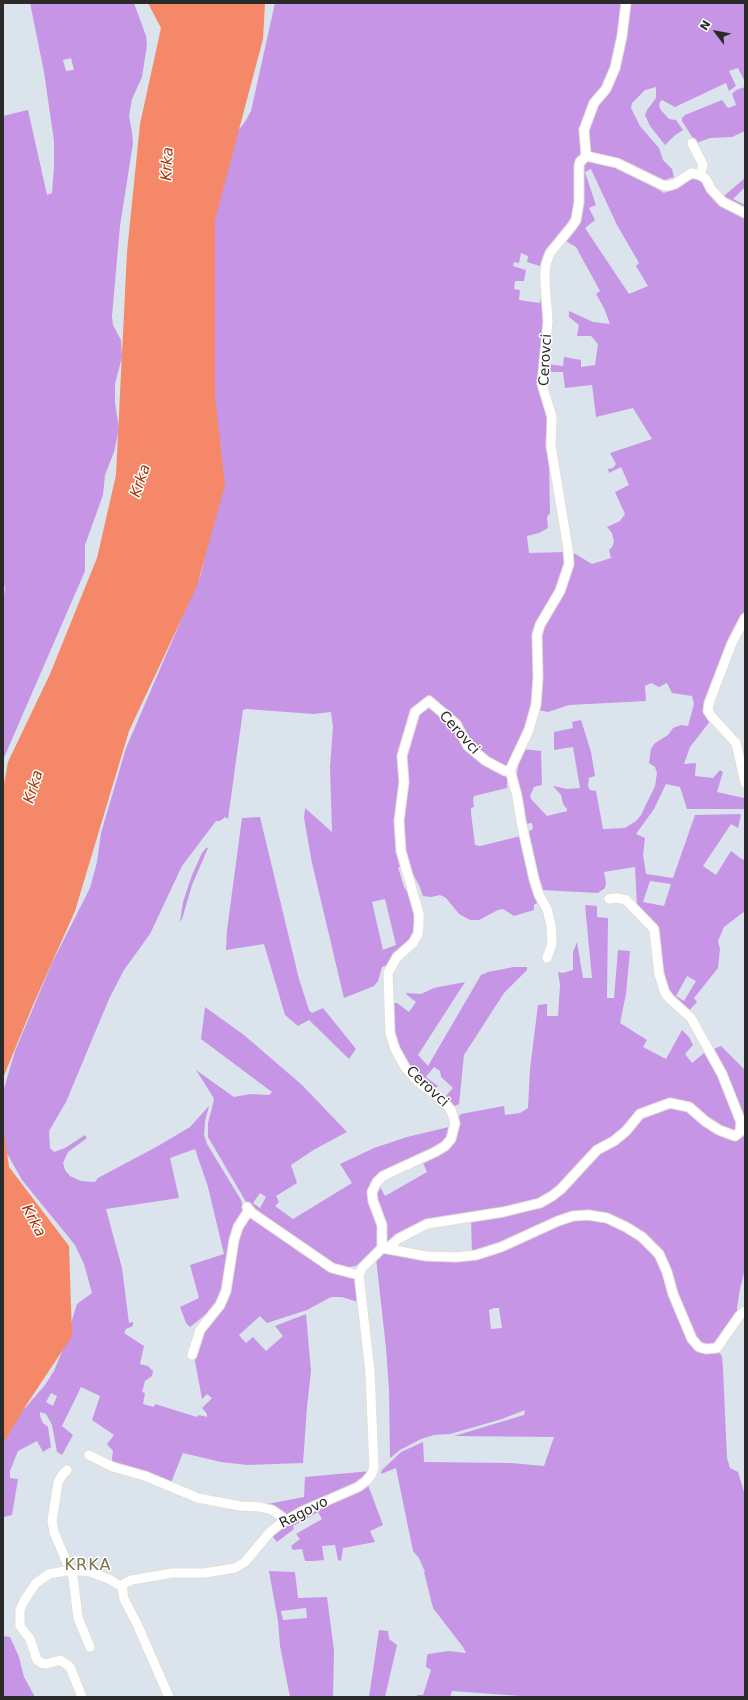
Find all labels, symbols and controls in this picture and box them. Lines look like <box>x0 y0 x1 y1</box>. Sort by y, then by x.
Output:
north arrow <box>696 12 736 52</box>
text: N <box>697 18 713 33</box>
water label: Krka <box>158 147 178 181</box>
street label: Cerovci <box>536 333 556 387</box>
water label: Krka <box>127 462 155 500</box>
street label: Cerovci <box>435 708 483 758</box>
water label: Krka <box>20 768 48 806</box>
street label: Cerovci <box>402 1063 452 1111</box>
water label: Krka <box>17 1202 49 1240</box>
street label: Ragovo <box>277 1494 331 1532</box>
district label: KRKA <box>65 1556 111 1576</box>

